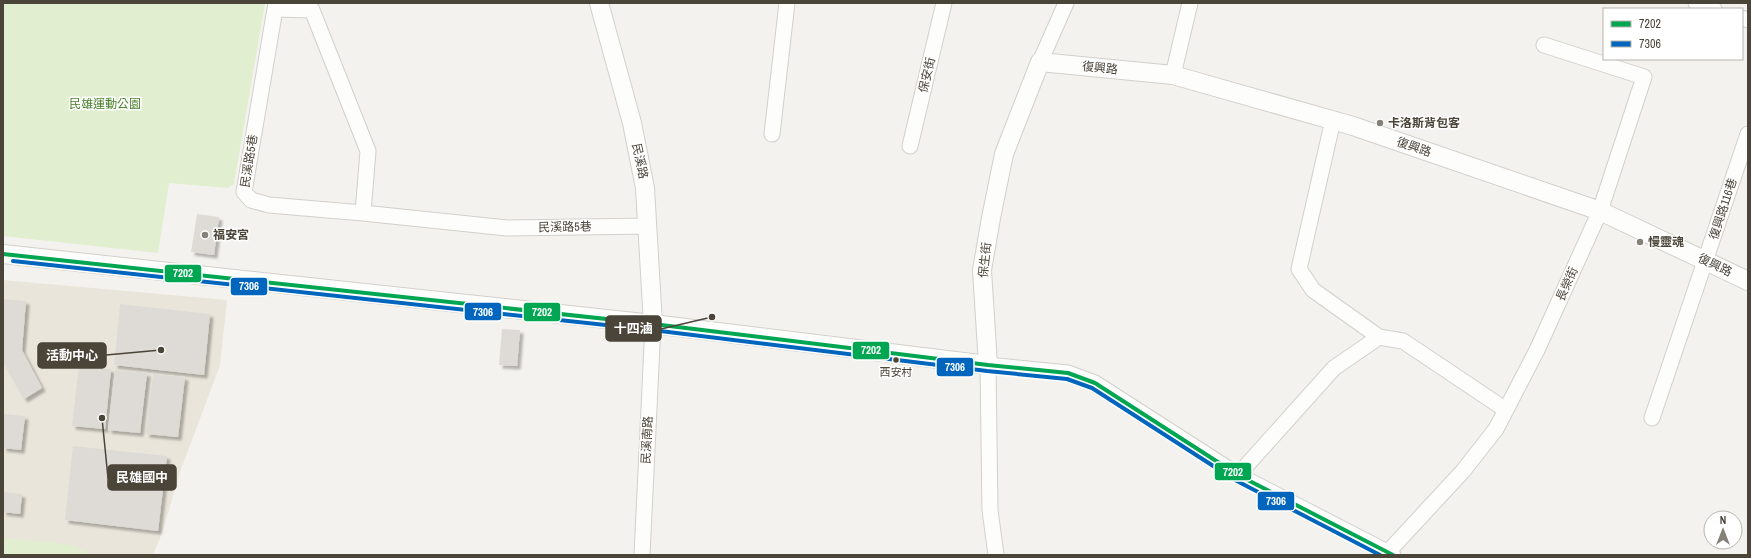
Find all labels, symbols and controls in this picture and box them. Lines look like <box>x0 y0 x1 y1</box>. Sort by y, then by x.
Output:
legend <box>1603 8 1743 60</box>
text: 7202 <box>1639 16 1661 32</box>
text: 7306 <box>1639 36 1661 52</box>
street label: 保安街 <box>915 56 939 94</box>
street label: 復興路 <box>1081 58 1119 78</box>
park label: 民雄運動公園 <box>69 96 141 112</box>
place label: 卡洛斯背包客 <box>1388 115 1460 131</box>
marker: 卡洛斯背包客 <box>1375 118 1385 128</box>
street label: 民溪路5巷 <box>237 133 261 189</box>
street label: 復興路 <box>1394 134 1434 160</box>
street label: 民溪路 <box>628 142 652 180</box>
street label: 復興路116巷 <box>1706 176 1740 242</box>
street label: 民溪路5巷 <box>538 219 592 235</box>
place label: 福安宮 <box>213 227 249 243</box>
marker: 福安宮 <box>200 230 210 240</box>
place label: 慢靈魂 <box>1648 234 1684 250</box>
marker: 慢靈魂 <box>1635 237 1645 247</box>
street label: 保生街 <box>975 241 995 279</box>
street label: 復興路 <box>1695 250 1735 280</box>
line badge: 7202 <box>164 264 202 283</box>
street label: 長榮街 <box>1552 264 1582 304</box>
text: 7202 <box>173 266 193 280</box>
line badge: 7306 <box>230 277 268 296</box>
text: 7306 <box>239 279 259 293</box>
line badge: 7306 <box>464 302 502 321</box>
line badge: 7202 <box>523 302 561 322</box>
text: 7306 <box>473 305 493 319</box>
text: 7202 <box>532 305 552 319</box>
callout: 十四滷 <box>606 316 661 341</box>
text: 十四滷 <box>613 320 653 337</box>
line badge: 7202 <box>852 341 890 360</box>
callout: 活動中心 <box>38 343 106 368</box>
text: 7202 <box>861 343 881 357</box>
text: 活動中心 <box>46 347 98 364</box>
marker: 西安村 <box>891 355 901 365</box>
line badge: 7306 <box>936 357 974 377</box>
text: 7306 <box>945 360 965 374</box>
place label: 西安村 <box>880 365 913 379</box>
street label: 民溪南路 <box>638 416 656 464</box>
line badge: 7202 <box>1214 462 1252 481</box>
callout: 民雄國中 <box>108 465 176 490</box>
text: 7202 <box>1223 465 1243 479</box>
text: 民雄國中 <box>116 469 168 486</box>
line badge: 7306 <box>1257 491 1295 511</box>
text: 7306 <box>1266 494 1286 508</box>
north arrow <box>1703 510 1743 550</box>
text: N <box>1720 513 1726 527</box>

